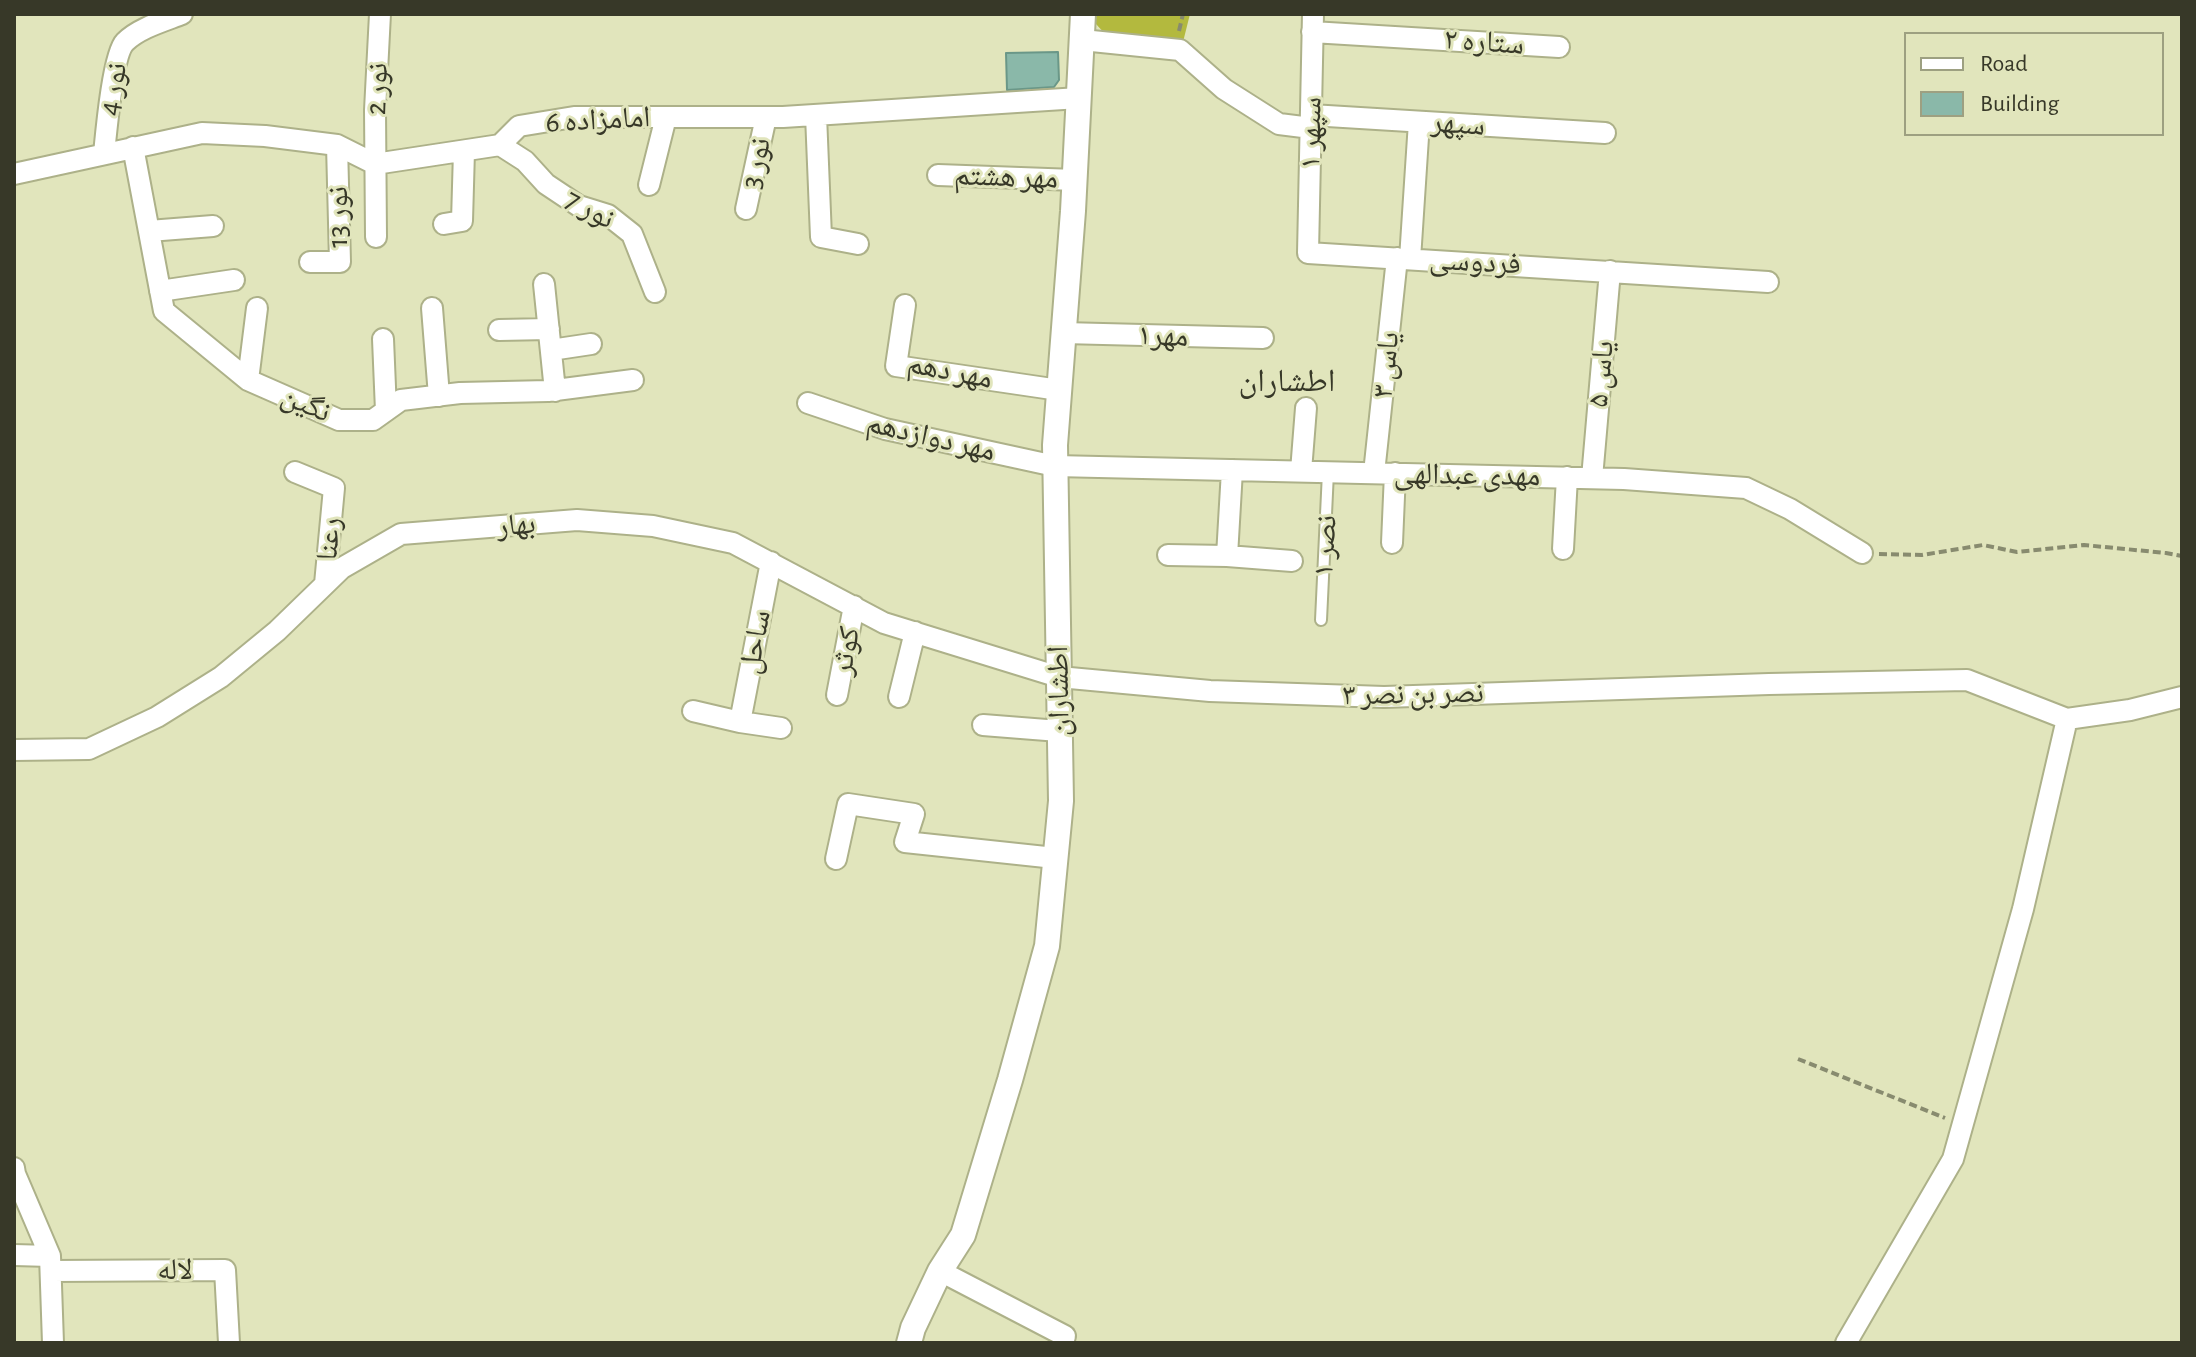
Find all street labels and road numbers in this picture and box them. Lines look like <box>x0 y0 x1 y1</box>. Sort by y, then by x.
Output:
street label: ستاره ۲ <box>1443 21 1525 63</box>
street label: نور 4 <box>91 60 135 118</box>
street label: نور 2 <box>358 62 396 116</box>
street label: سپهر ۱ <box>1292 96 1330 170</box>
street label: امامزاده 6 <box>545 99 651 141</box>
street label: سپهر <box>1430 104 1486 144</box>
street label: نور 3 <box>733 134 779 192</box>
street label: مهر هشتم <box>953 157 1059 197</box>
street label: نور 7 <box>559 181 621 237</box>
street label: نور 13 <box>320 186 356 248</box>
street label: فردوسی <box>1428 242 1522 282</box>
street label: مهر۱ <box>1137 317 1189 355</box>
street label: یاس ۳ <box>1365 330 1407 400</box>
street label: یاس ۵ <box>1580 339 1622 409</box>
street label: مهر دهم <box>905 345 995 397</box>
street label: نگین <box>276 378 336 430</box>
street label: مهر دوازدهم <box>863 405 999 469</box>
street label: مهدی عبدالهی <box>1393 456 1541 494</box>
street label: بهار <box>495 505 537 545</box>
street label: نصر ۱ <box>1305 514 1345 578</box>
street label: رعنا <box>309 516 349 562</box>
street label: ساحل <box>731 607 779 677</box>
street label: کوثر <box>824 624 868 678</box>
street label: اطشاران <box>1040 645 1078 737</box>
street label: نصر بن نصر ۳ <box>1342 675 1484 713</box>
street label: لاله <box>157 1252 193 1288</box>

